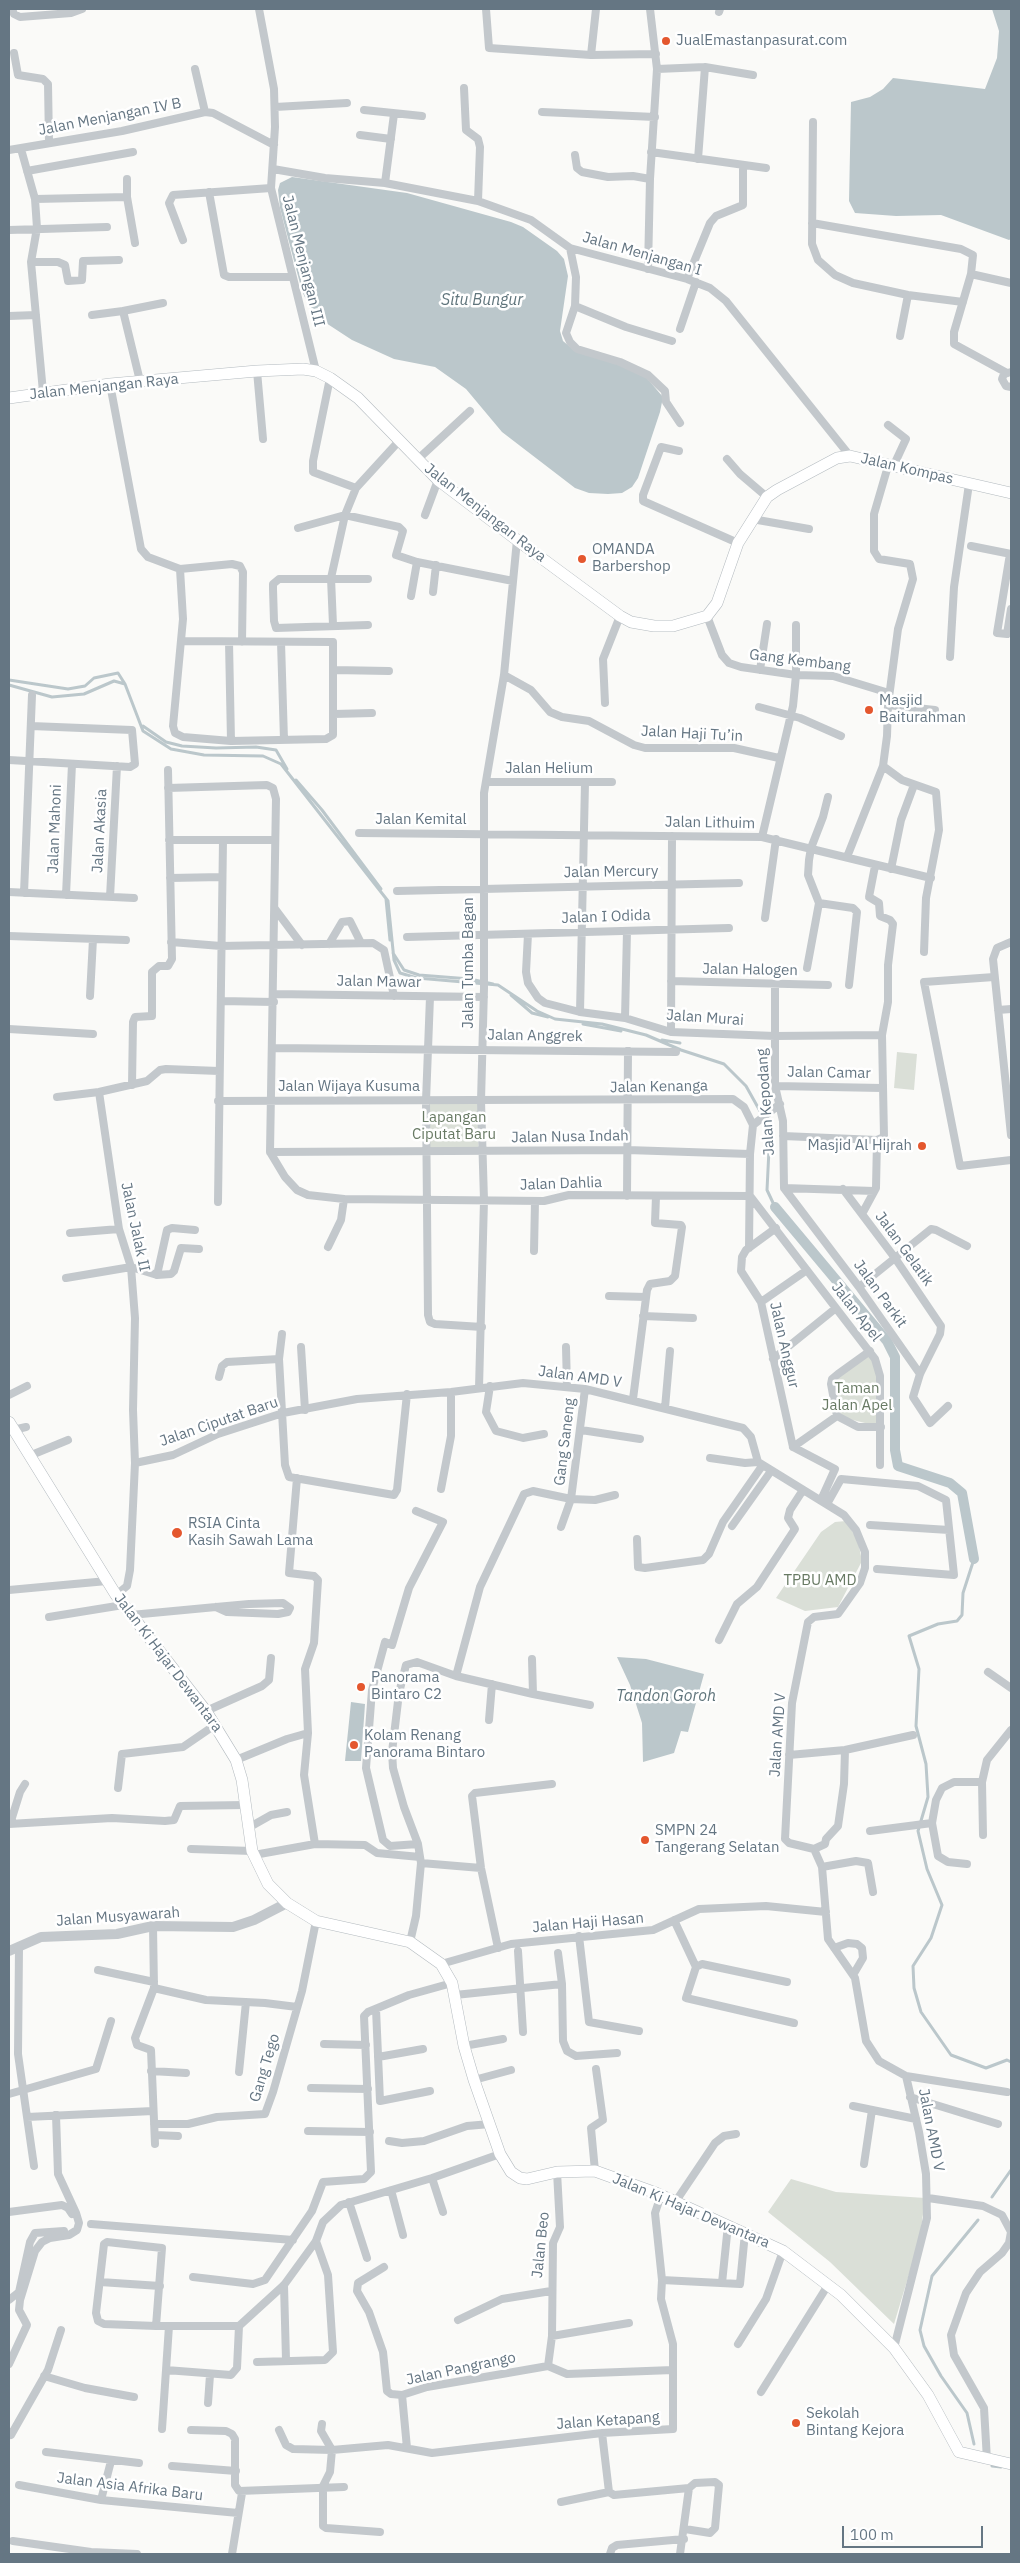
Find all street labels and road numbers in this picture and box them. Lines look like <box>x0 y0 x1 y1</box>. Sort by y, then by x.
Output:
street label: Jalan Menjangan IV B <box>37 94 183 140</box>
street label: Jalan Menjangan III <box>278 193 328 329</box>
street label: Jalan Menjangan I <box>580 228 704 280</box>
street label: Jalan Menjangan Raya <box>29 370 179 404</box>
street label: Jalan Kompas <box>859 450 955 488</box>
street label: Jalan Menjangan Raya <box>421 460 549 566</box>
street label: Gang Kembang <box>748 646 852 676</box>
street label: Jalan Haji Tu’in <box>640 722 744 746</box>
street label: Jalan Helium <box>505 760 593 778</box>
street label: Jalan Mahoni <box>44 784 66 874</box>
street label: Jalan Akasia <box>89 788 111 874</box>
street label: Jalan Kemital <box>375 811 467 829</box>
street label: Jalan Lithuim <box>665 813 755 833</box>
street label: Jalan Mercury <box>563 862 659 882</box>
street label: Jalan Tumba Bagan <box>460 897 478 1029</box>
street label: Jalan I Odida <box>561 906 651 928</box>
street label: Jalan Halogen <box>702 960 798 980</box>
street label: Jalan Mawar <box>336 972 422 992</box>
street label: Jalan Murai <box>666 1006 744 1030</box>
street label: Jalan Anggrek <box>487 1026 583 1046</box>
street label: Jalan Kepodang <box>753 1048 779 1156</box>
street label: Jalan Camar <box>787 1063 871 1083</box>
street label: Jalan Kenanga <box>610 1077 708 1097</box>
street label: Jalan Wijaya Kusuma <box>278 1078 420 1096</box>
street label: Jalan Nusa Indah <box>511 1127 629 1147</box>
street label: Jalan Dahlia <box>520 1174 602 1194</box>
street label: Jalan Jalak II <box>117 1181 153 1273</box>
street label: Jalan Gelatik <box>871 1208 937 1290</box>
street label: Jalan Parkit <box>849 1257 911 1331</box>
street label: Jalan Apel <box>827 1279 885 1345</box>
street label: Jalan Anggur <box>765 1300 803 1390</box>
street label: Jalan AMD V <box>537 1362 623 1392</box>
street label: Jalan Ciputat Baru <box>157 1393 281 1451</box>
street label: Gang Saneng <box>551 1397 579 1487</box>
street label: Jalan Ki Hajar Dewantara <box>110 1590 226 1736</box>
street label: Jalan AMD V <box>766 1692 790 1778</box>
street label: Jalan Musyawarah <box>55 1904 181 1930</box>
street label: Jalan Haji Hasan <box>531 1909 645 1937</box>
street label: Gang Tego <box>246 2032 284 2104</box>
street label: Jalan AMD V <box>914 2087 948 2173</box>
street label: Jalan Ki Hajar Dewantara <box>610 2170 772 2252</box>
street label: Jalan Beo <box>529 2211 553 2279</box>
street label: Jalan Pangrango <box>405 2349 517 2389</box>
street label: Jalan Ketapang <box>556 2408 660 2434</box>
street label: Jalan Asia Afrika Baru <box>56 2469 204 2505</box>

